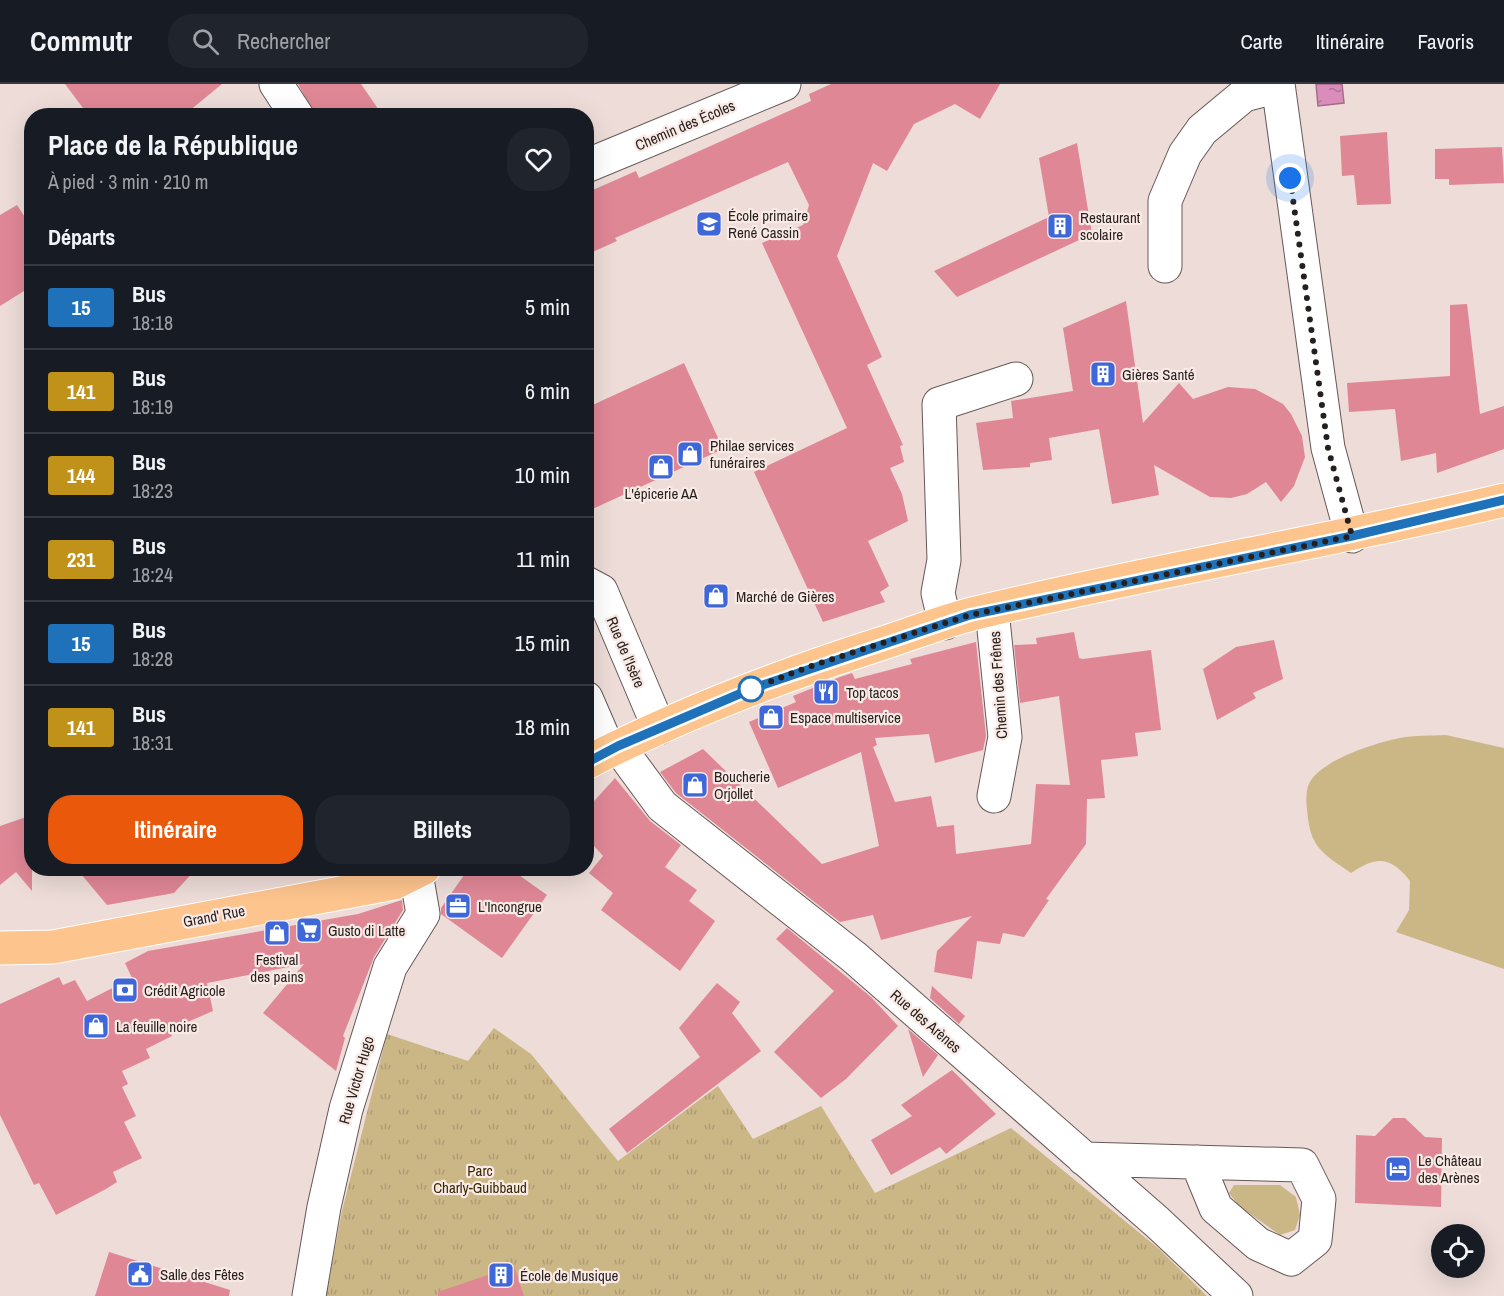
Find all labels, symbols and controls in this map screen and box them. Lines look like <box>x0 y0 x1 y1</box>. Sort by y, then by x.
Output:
search box <box>168 14 588 68</box>
text: Commutr <box>30 22 132 60</box>
icon: search <box>189 25 222 58</box>
text: Rechercher <box>237 26 330 56</box>
text: Carte <box>1240 27 1283 56</box>
text: Itinéraire <box>1316 27 1384 56</box>
text: Favoris <box>1417 27 1474 56</box>
street label: Chemin des Écoles <box>632 94 738 156</box>
text: Place de la République <box>48 126 298 164</box>
button: heart <box>507 128 570 191</box>
your location <box>1275 163 1305 193</box>
text: À pied · 3 min · 210 m <box>48 168 208 195</box>
place label: École primaire René Cassin <box>728 205 808 243</box>
place label: Restaurant scolaire <box>1080 207 1141 245</box>
school or university icon: École primaire René Cassin <box>694 209 724 239</box>
building icon: Restaurant scolaire <box>1045 211 1075 241</box>
text: Départs <box>48 222 115 252</box>
text: Bus <box>132 279 166 309</box>
text: 5 min <box>525 292 570 322</box>
text: 15 <box>71 293 91 322</box>
text: 18:18 <box>132 309 173 336</box>
building icon: Gières Santé <box>1088 359 1118 389</box>
text: Bus <box>132 363 166 393</box>
place label: Gières Santé <box>1122 364 1195 385</box>
text: 6 min <box>525 376 570 406</box>
text: 141 <box>67 377 95 406</box>
text: 18:19 <box>132 393 173 420</box>
place label: Philae services funéraires <box>710 435 794 473</box>
shop icon: Philae services funéraires <box>675 439 705 469</box>
text: Bus <box>132 447 166 477</box>
shop icon: L'épicerie AA <box>646 452 676 482</box>
text: 10 min <box>515 460 570 490</box>
text: 144 <box>67 461 95 490</box>
text: 18:23 <box>132 477 173 504</box>
place label: L'épicerie AA <box>625 483 698 504</box>
text: Bus <box>132 531 166 561</box>
text: 11 min <box>516 544 570 574</box>
text: 231 <box>67 545 95 574</box>
text: 18:24 <box>132 561 173 588</box>
shop icon: Marché de Gières <box>701 581 731 611</box>
place label: Marché de Gières <box>736 586 834 607</box>
street label: Rue de l'Isère <box>602 613 650 691</box>
text: Bus <box>132 615 166 645</box>
text: 15 min <box>515 628 570 658</box>
text: 15 <box>71 629 91 658</box>
street label: Chemin des Frênes <box>984 630 1012 740</box>
text: 18:28 <box>132 645 173 672</box>
unlabelled marker <box>738 676 764 702</box>
restaurant icon: Top tacos <box>811 677 841 707</box>
place label: Top tacos <box>846 682 899 703</box>
text: Bus <box>132 699 166 729</box>
shop icon: Espace multiservice <box>756 702 786 732</box>
place label: Espace multiservice <box>790 707 901 728</box>
text: 18 min <box>515 712 570 742</box>
text: 141 <box>67 713 95 742</box>
text: 18:31 <box>132 729 173 756</box>
place label: Boucherie Orjollet <box>714 766 770 804</box>
shop icon: Boucherie Orjollet <box>680 770 710 800</box>
button: Itinéraire <box>48 795 303 864</box>
button: Billets <box>315 795 570 864</box>
office icon: L'Incongrue <box>443 891 473 921</box>
place label: L'Incongrue <box>478 896 542 917</box>
street label: Grand' Rue <box>181 900 247 932</box>
supermarket icon: Gusto di Latte <box>294 915 324 945</box>
shop icon: Festival des pains <box>262 918 292 948</box>
place label: Gusto di Latte <box>328 920 405 941</box>
place label: Festival des pains <box>250 949 304 987</box>
bank icon: Crédit Agricole <box>110 975 140 1005</box>
place label: Crédit Agricole <box>144 980 226 1001</box>
street label: Rue des Arènes <box>886 984 966 1058</box>
shop icon: La feuille noire <box>81 1011 111 1041</box>
place label: La feuille noire <box>116 1016 198 1037</box>
street label: Rue Victor Hugo <box>333 1033 379 1127</box>
place label: Le Château des Arènes <box>1418 1150 1482 1188</box>
hotel icon: Le Château des Arènes <box>1383 1154 1413 1184</box>
park label: Parc Charly-Guibbaud <box>433 1160 527 1198</box>
map controls <box>1431 1224 1485 1278</box>
button: locate <box>1431 1224 1485 1278</box>
public building icon: Salle des Fêtes <box>125 1259 155 1289</box>
building icon: École de Musique <box>486 1260 516 1290</box>
place label: Salle des Fêtes <box>160 1264 244 1285</box>
place label: École de Musique <box>520 1265 619 1286</box>

